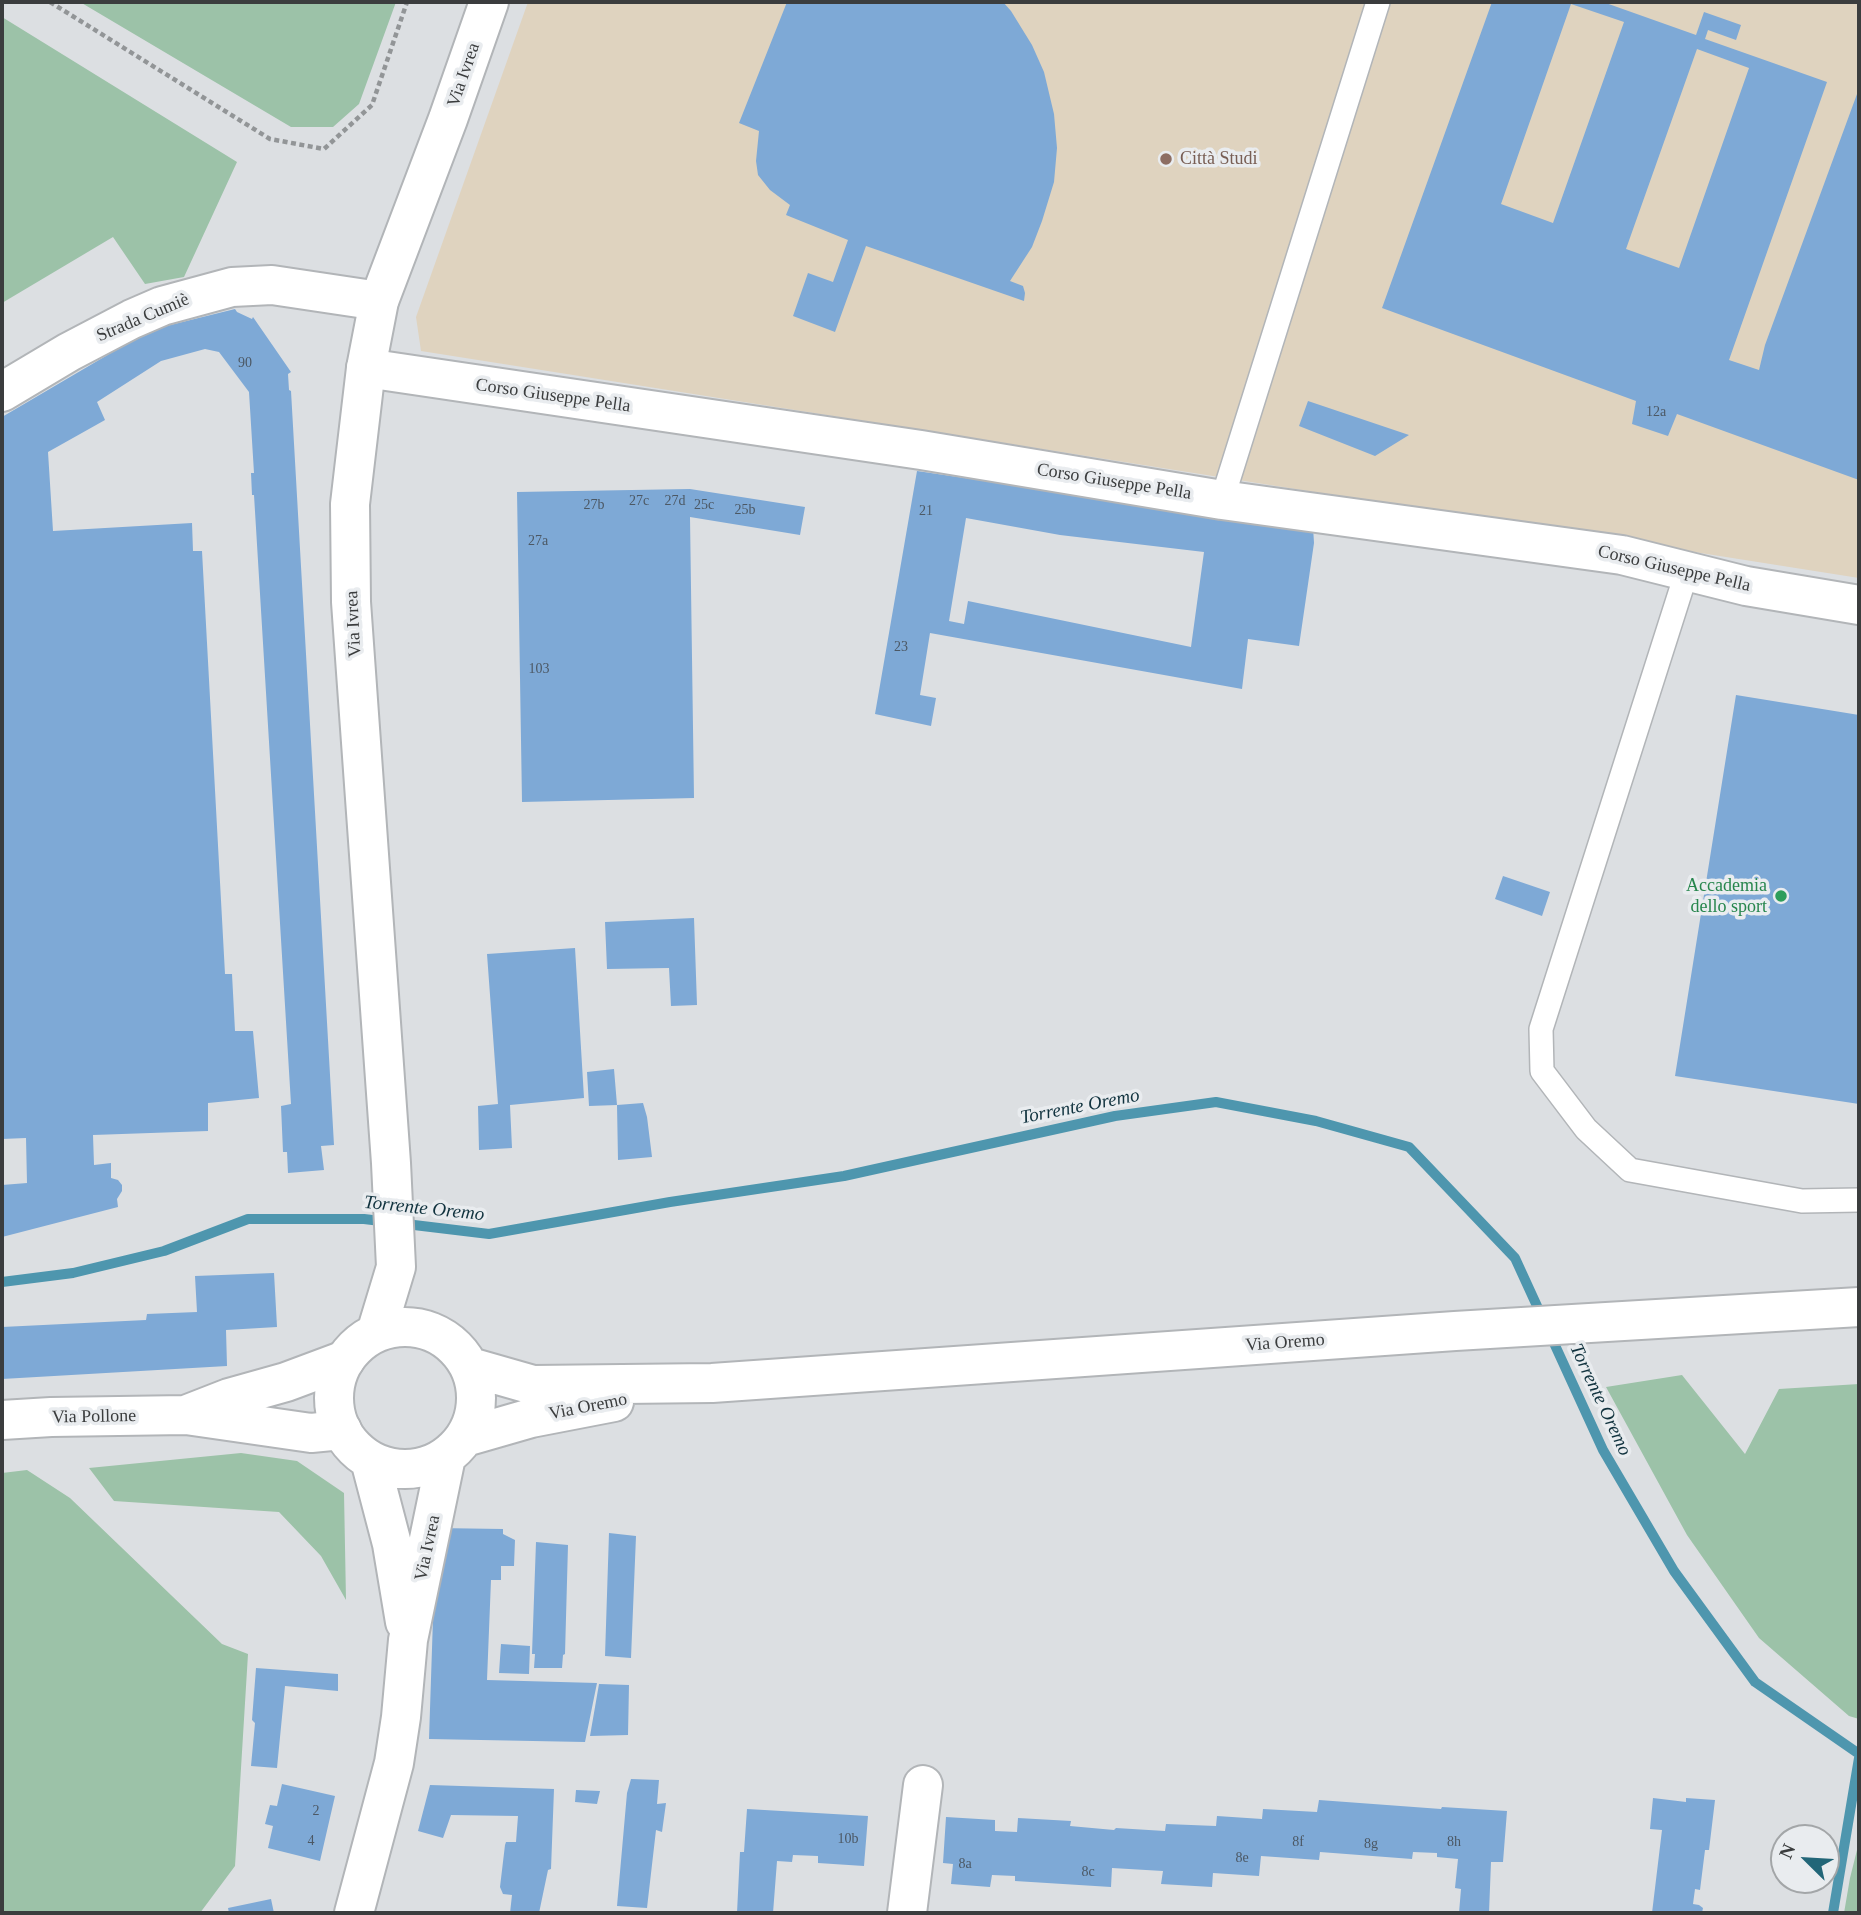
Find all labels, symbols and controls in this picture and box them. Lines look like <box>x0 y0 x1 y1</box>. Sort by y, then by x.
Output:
street label: Via Ivrea <box>443 40 485 110</box>
place label: Città Studi <box>1180 148 1258 170</box>
marker: Città Studi <box>1158 151 1174 167</box>
street label: Strada Cumiè <box>93 289 193 347</box>
house number: 90 <box>238 355 252 371</box>
street label: Corso Giuseppe Pella <box>474 374 632 418</box>
house number: 12a <box>1646 404 1666 420</box>
street label: Corso Giuseppe Pella <box>1035 459 1193 505</box>
house number: 27c <box>629 493 649 509</box>
house number: 27d <box>664 493 686 509</box>
house number: 27b <box>584 497 604 513</box>
house number: 25c <box>694 497 714 513</box>
house number: 25b <box>734 502 756 518</box>
house number: 21 <box>919 503 933 519</box>
house number: 27a <box>528 533 548 549</box>
street label: Corso Giuseppe Pella <box>1596 541 1752 597</box>
street label: Via Ivrea <box>341 590 367 658</box>
house number: 23 <box>894 639 908 655</box>
house number: 103 <box>528 661 550 677</box>
place label: Accademia dello sport <box>1686 875 1767 917</box>
marker: Accademia dello sport <box>1773 888 1789 904</box>
water label: Torrente Oremo <box>1019 1084 1141 1130</box>
water label: Torrente Oremo <box>363 1191 485 1227</box>
street label: Via Oremo <box>1245 1329 1325 1357</box>
water label: Torrente Oremo <box>1564 1340 1636 1460</box>
street label: Via Oremo <box>547 1389 629 1425</box>
street label: Via Pollone <box>52 1405 136 1429</box>
street label: Via Ivrea <box>411 1513 445 1583</box>
house number: 2 <box>312 1803 320 1819</box>
north arrow <box>1770 1824 1840 1894</box>
house number: 10b <box>838 1831 858 1847</box>
house number: 4 <box>308 1833 314 1849</box>
house number: 8f <box>1292 1834 1304 1850</box>
house number: 8h <box>1447 1834 1461 1850</box>
house number: 8g <box>1364 1836 1378 1852</box>
text: N <box>1775 1841 1800 1862</box>
house number: 8e <box>1235 1850 1249 1866</box>
house number: 8a <box>958 1856 972 1872</box>
house number: 8c <box>1081 1864 1095 1880</box>

